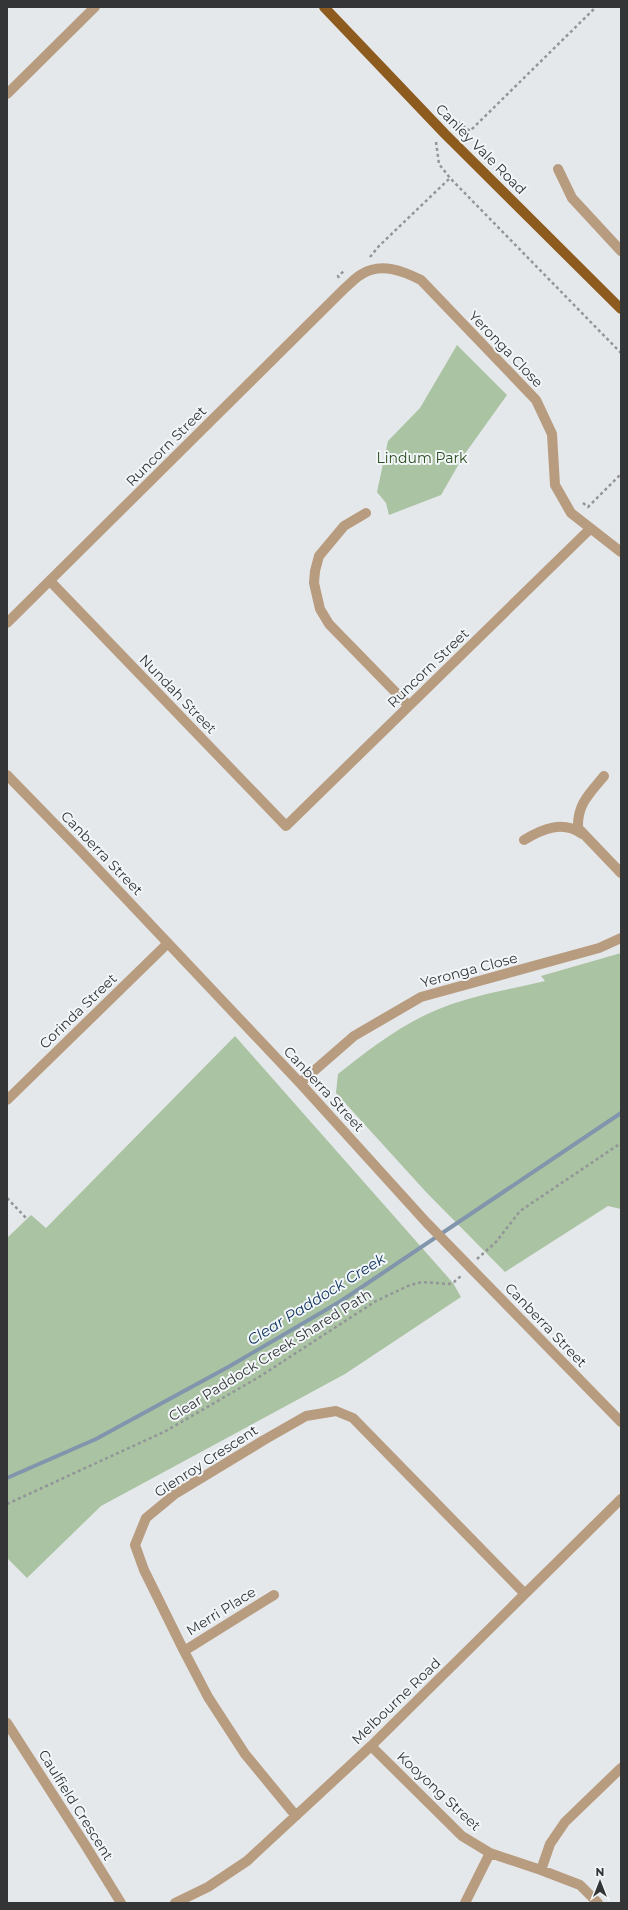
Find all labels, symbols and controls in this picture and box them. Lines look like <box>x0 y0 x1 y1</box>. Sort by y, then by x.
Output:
street label: Canley Vale Road <box>432 100 530 198</box>
street label: Yeronga Close <box>465 307 547 391</box>
street label: Runcorn Street <box>122 402 210 490</box>
park label: Lindum Park <box>377 449 468 467</box>
street label: Runcorn Street <box>383 624 473 711</box>
street label: Nundah Street <box>136 651 221 738</box>
street label: Canberra Street <box>57 807 147 899</box>
street label: Yeronga Close <box>419 948 519 992</box>
street label: Corinda Street <box>35 969 121 1053</box>
street label: Canberra Street <box>280 1043 368 1136</box>
water label: Clear Paddock Creek <box>243 1248 390 1349</box>
street label: Canberra Street <box>501 1279 591 1371</box>
street label: Clear Paddock Creek Shared Path <box>165 1285 375 1425</box>
street label: Glenroy Crescent <box>151 1421 261 1501</box>
street label: Merri Place <box>183 1583 259 1639</box>
street label: Melbourne Road <box>348 1654 444 1748</box>
street label: Caulfield Crescent <box>35 1746 117 1864</box>
street label: Kooyong Street <box>393 1748 485 1835</box>
north arrow <box>580 1862 620 1902</box>
text: N <box>596 1865 604 1879</box>

